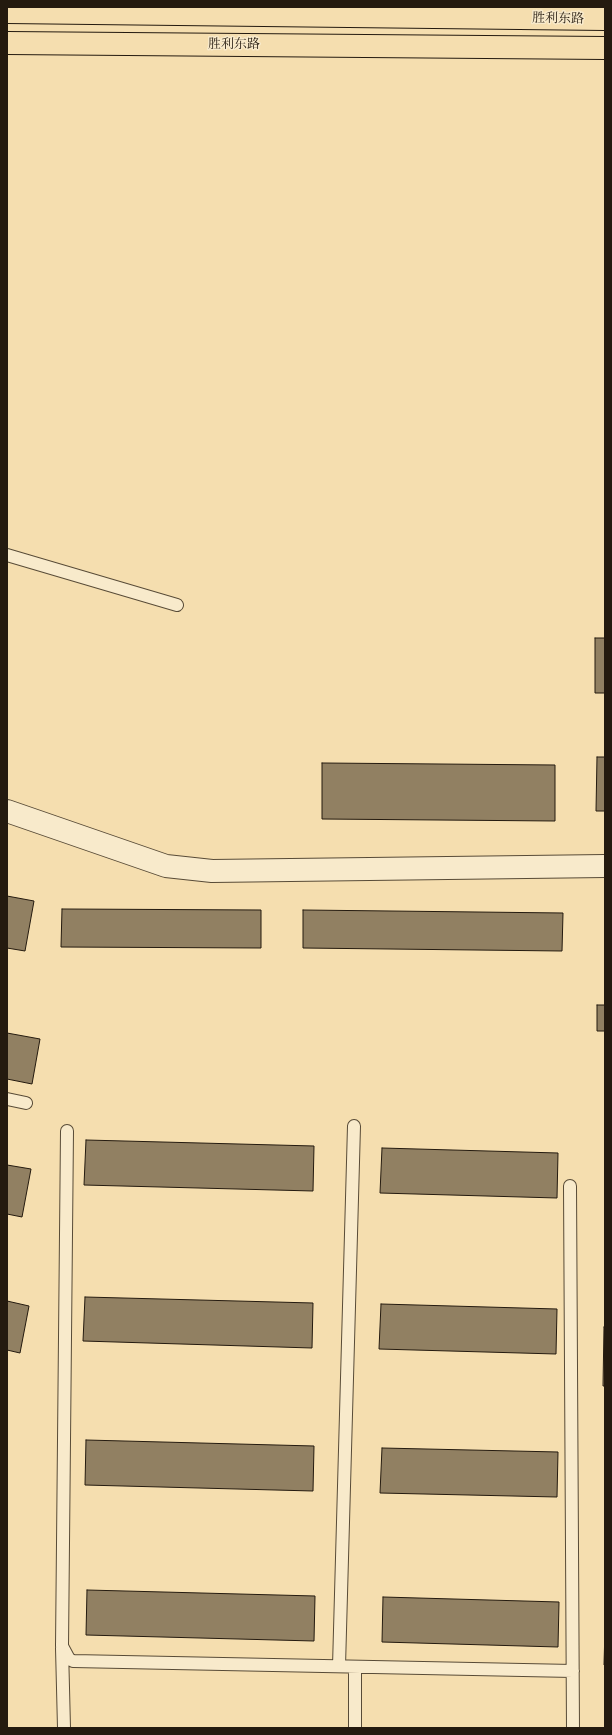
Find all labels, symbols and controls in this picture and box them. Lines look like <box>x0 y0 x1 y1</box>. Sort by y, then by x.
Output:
street label: 胜利东路 <box>532 11 584 27</box>
street label: 胜利东路 <box>208 37 260 53</box>

